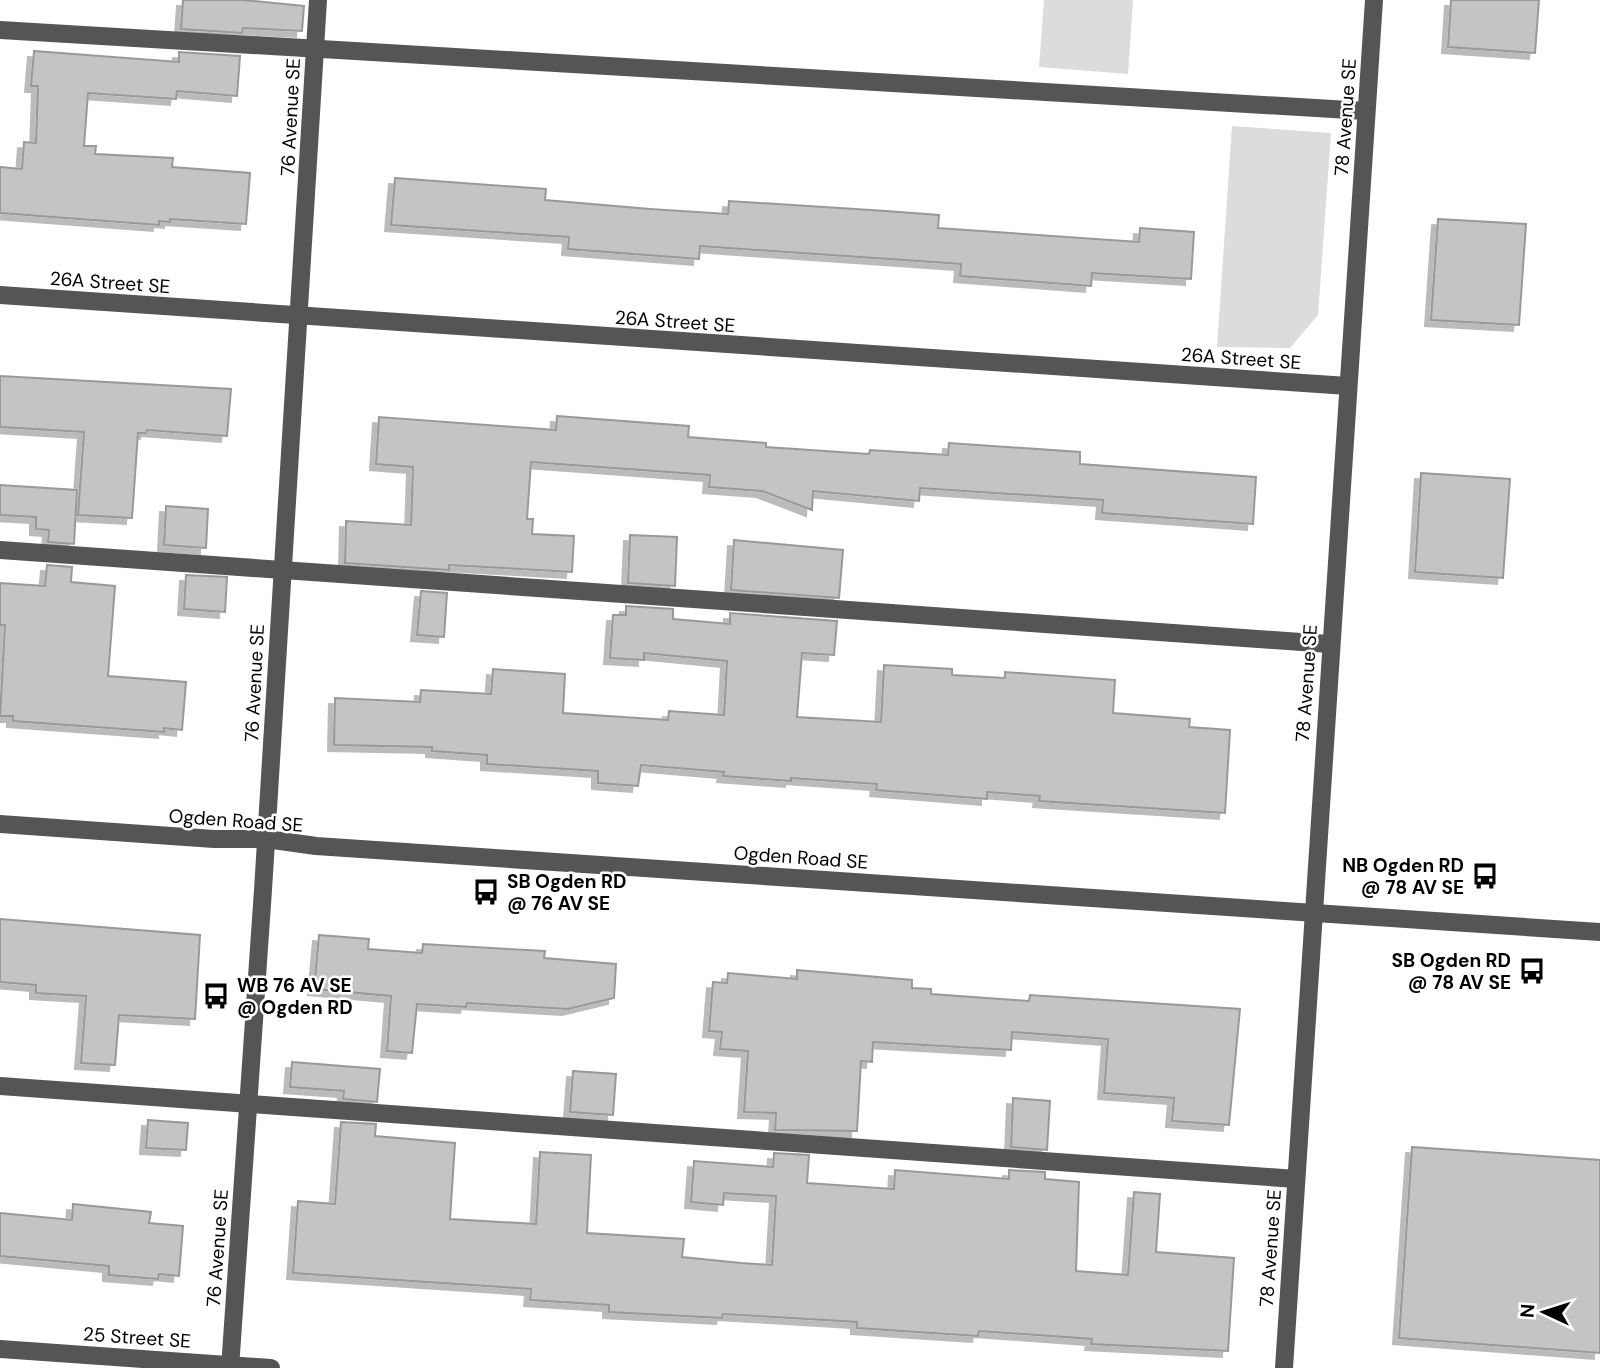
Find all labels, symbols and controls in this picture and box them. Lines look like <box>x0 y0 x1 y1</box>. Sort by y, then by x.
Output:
street label: 76 Avenue SE <box>275 57 306 177</box>
street label: 78 Avenue SE <box>1329 57 1362 177</box>
street label: 26A Street SE <box>49 266 171 299</box>
street label: 26A Street SE <box>614 305 736 338</box>
street label: 26A Street SE <box>1180 342 1302 375</box>
street label: 76 Avenue SE <box>239 623 270 743</box>
street label: 78 Avenue SE <box>1290 623 1323 743</box>
street label: Ogden Road SE <box>168 803 304 838</box>
street label: Ogden Road SE <box>733 840 869 875</box>
place label: NB Ogden RD @ 78 AV SE <box>1342 853 1464 900</box>
bus stop icon: NB Ogden RD @ 78 AV SE <box>1470 861 1500 891</box>
place label: SB Ogden RD @ 76 AV SE <box>507 869 626 916</box>
bus stop icon: SB Ogden RD @ 76 AV SE <box>471 877 501 907</box>
place label: SB Ogden RD @ 78 AV SE <box>1392 948 1511 995</box>
bus stop icon: SB Ogden RD @ 78 AV SE <box>1517 956 1547 986</box>
place label: WB 76 AV SE @ Ogden RD <box>237 973 353 1020</box>
bus stop icon: WB 76 AV SE @ Ogden RD <box>201 981 231 1011</box>
street label: 76 Avenue SE <box>201 1188 234 1308</box>
street label: 78 Avenue SE <box>1254 1188 1287 1308</box>
north arrow <box>1509 1277 1579 1347</box>
text: N <box>1515 1303 1540 1319</box>
street label: 25 Street SE <box>82 1321 192 1354</box>

